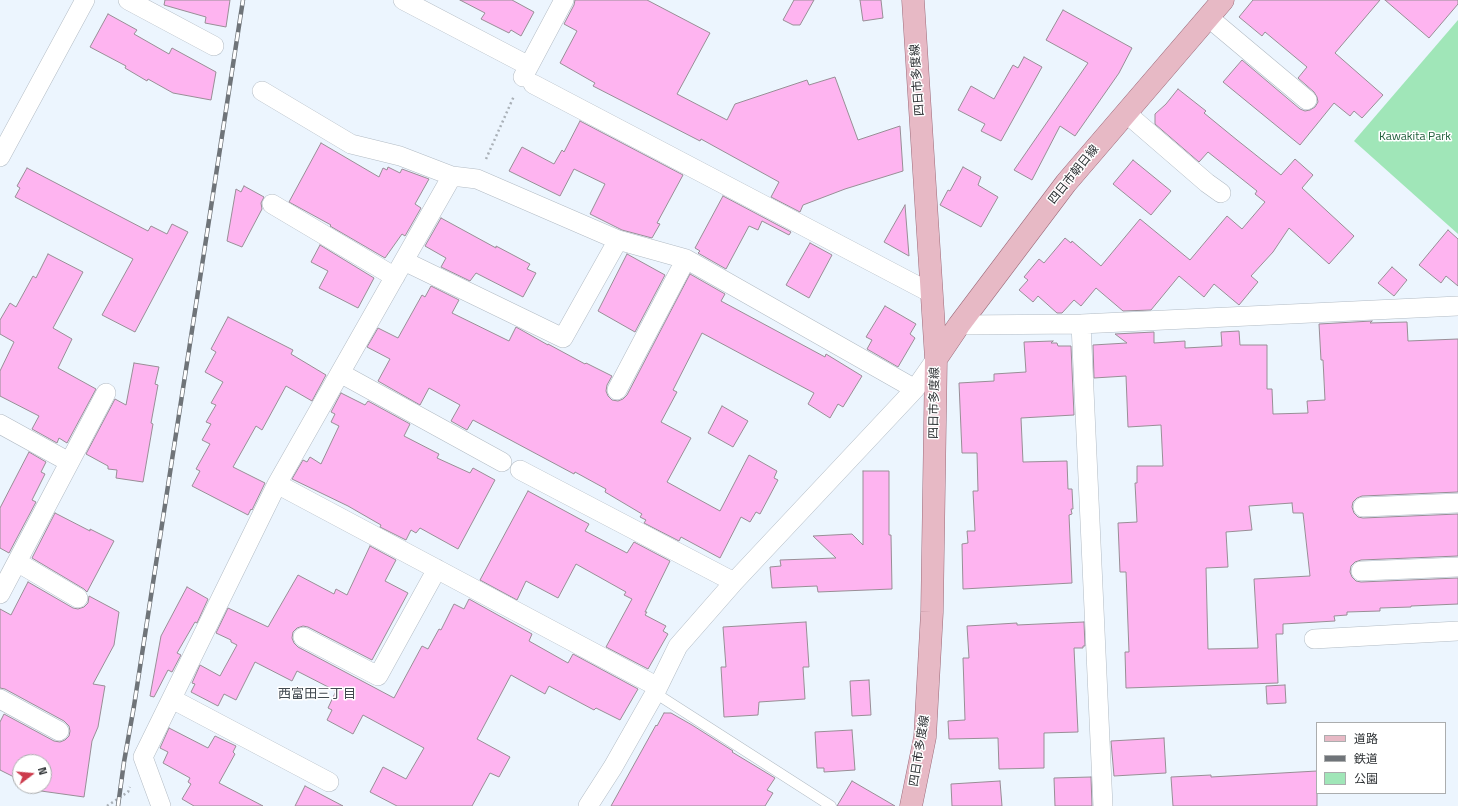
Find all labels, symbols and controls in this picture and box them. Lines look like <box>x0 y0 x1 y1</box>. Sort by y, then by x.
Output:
street label: 四日市多度線 <box>908 44 928 116</box>
park label: Kawakita Park <box>1379 130 1451 144</box>
street label: 四日市朝日線 <box>1046 142 1102 208</box>
street label: 四日市多度線 <box>927 367 943 439</box>
district label: 西富田三丁目 <box>278 687 356 703</box>
street label: 四日市多度線 <box>907 714 933 788</box>
legend <box>1316 722 1446 794</box>
text: 道路 <box>1354 729 1378 748</box>
text: 鉄道 <box>1354 749 1378 768</box>
north arrow <box>12 754 52 794</box>
text: N <box>34 765 51 777</box>
text: 公園 <box>1354 769 1378 788</box>

